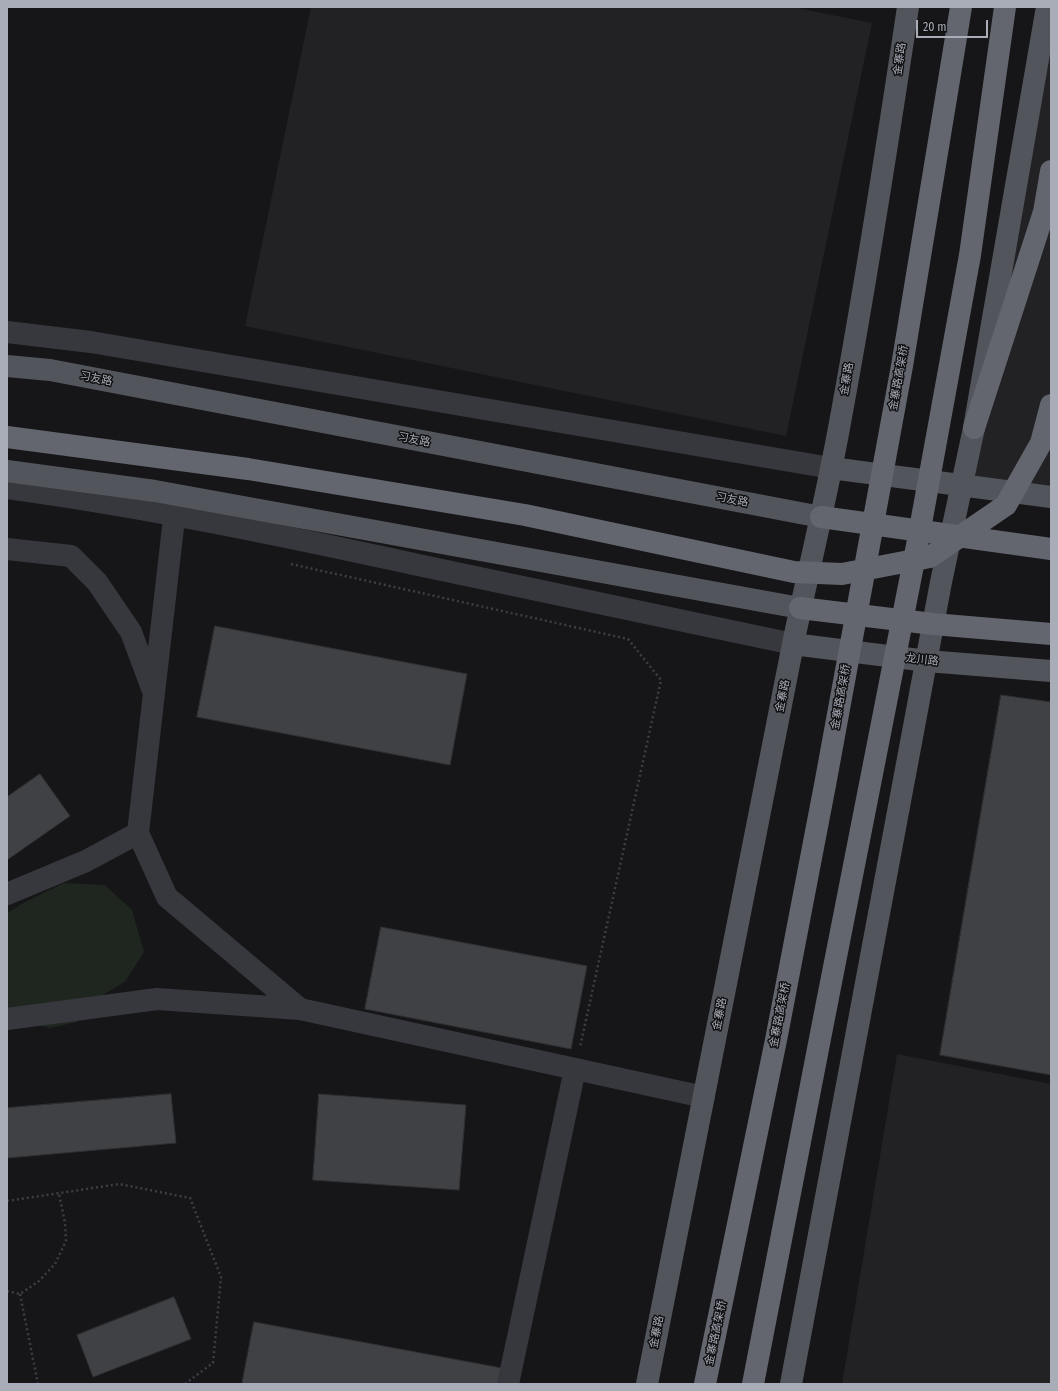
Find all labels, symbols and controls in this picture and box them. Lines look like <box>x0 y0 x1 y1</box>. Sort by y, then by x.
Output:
scale bar <box>918 12 990 38</box>
text: 20 m <box>923 20 947 34</box>
street label: 金寨路 <box>891 42 909 76</box>
street label: 金寨路高架桥 <box>887 344 911 412</box>
street label: 金寨路 <box>838 362 856 396</box>
street label: 习友路 <box>79 369 113 389</box>
street label: 习友路 <box>397 430 431 450</box>
street label: 习友路 <box>715 490 749 510</box>
street label: 龙川路 <box>905 652 939 668</box>
street label: 金寨路高架桥 <box>829 663 853 731</box>
street label: 金寨路 <box>773 679 793 713</box>
street label: 金寨路高架桥 <box>767 981 793 1049</box>
street label: 金寨路 <box>710 997 730 1031</box>
street label: 金寨路高架桥 <box>703 1299 729 1367</box>
street label: 金寨路 <box>647 1315 667 1349</box>

